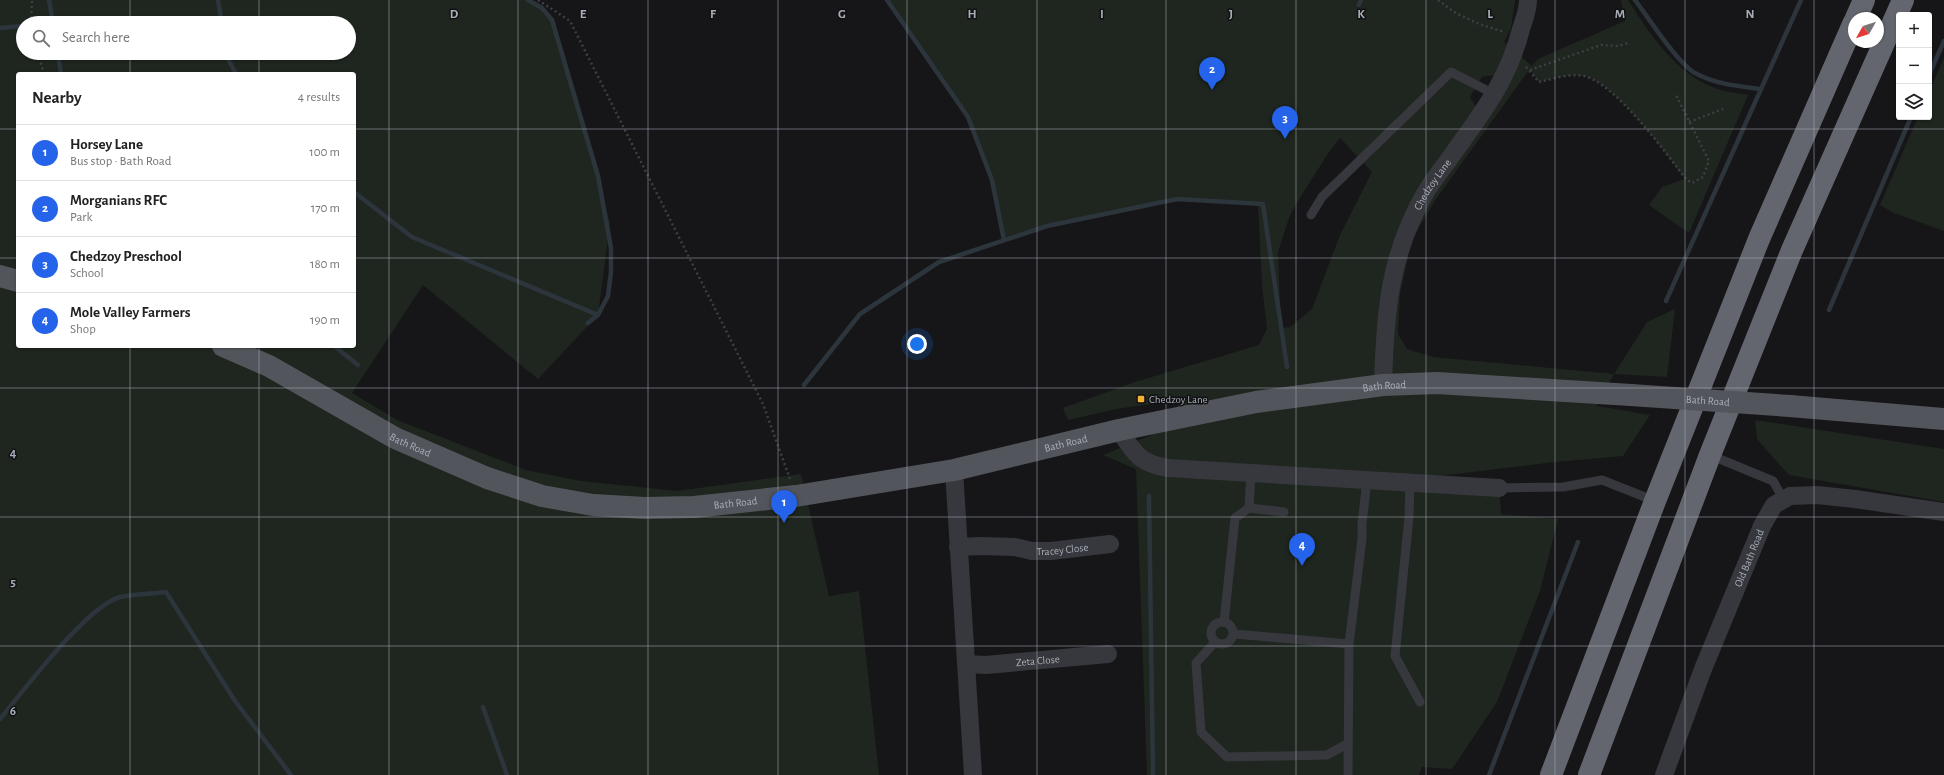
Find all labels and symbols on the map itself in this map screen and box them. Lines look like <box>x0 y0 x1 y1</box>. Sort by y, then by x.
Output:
text: D <box>450 8 459 21</box>
text: E <box>580 8 587 21</box>
text: F <box>710 8 717 21</box>
text: G <box>838 8 846 21</box>
text: H <box>967 8 977 21</box>
text: I <box>1100 8 1104 21</box>
text: J <box>1229 8 1233 21</box>
text: K <box>1357 8 1365 21</box>
text: L <box>1487 8 1493 21</box>
text: M <box>1615 8 1625 21</box>
text: N <box>1745 8 1755 21</box>
north arrow <box>1848 12 1884 48</box>
pin: 2 <box>1199 57 1225 90</box>
pin: 3 <box>1272 106 1298 139</box>
street label: Chedzoy Lane <box>1412 157 1453 212</box>
your location <box>907 334 927 354</box>
street label: Bath Road <box>1362 379 1407 394</box>
marker: Chedzoy Lane <box>1136 394 1146 404</box>
place label: Chedzoy Lane <box>1149 394 1208 405</box>
street label: Bath Road <box>1685 394 1730 408</box>
street label: Bath Road <box>387 431 433 459</box>
street label: Bath Road <box>1043 433 1089 454</box>
text: 4 <box>10 447 17 460</box>
pin: 1 <box>771 490 797 523</box>
street label: Bath Road <box>713 495 758 511</box>
street label: Old Bath Road <box>1732 528 1766 589</box>
pin: 4 <box>1289 533 1315 566</box>
street label: Tracey Close <box>1036 542 1089 557</box>
text: 5 <box>10 576 16 589</box>
street label: Zeta Close <box>1015 653 1060 668</box>
text: 6 <box>10 705 16 718</box>

